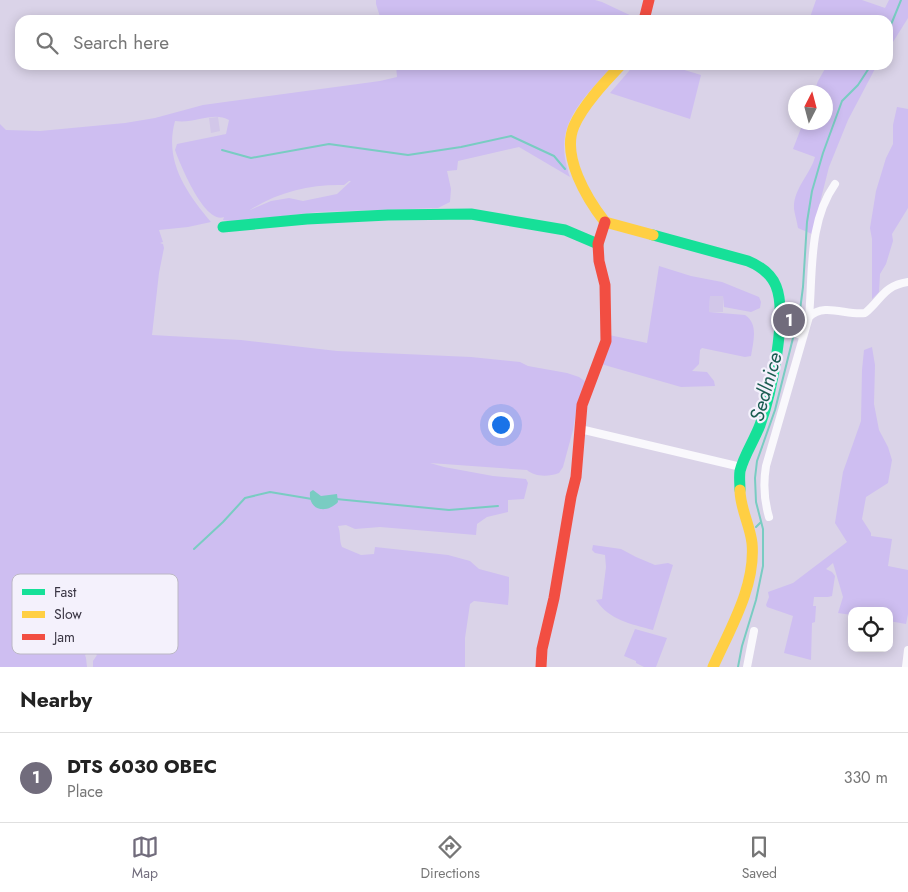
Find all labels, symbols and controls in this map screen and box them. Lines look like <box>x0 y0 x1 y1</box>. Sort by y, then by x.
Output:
search box <box>15 15 893 70</box>
icon: search <box>33 29 61 57</box>
text: Search here <box>73 29 169 56</box>
north arrow <box>788 85 833 130</box>
pin: 1 <box>773 301 805 339</box>
water label: Sedlnice <box>742 349 790 425</box>
your location <box>488 412 514 438</box>
legend <box>12 574 178 654</box>
text: Fast <box>54 582 77 602</box>
text: Slow <box>54 604 82 624</box>
map controls <box>848 607 893 652</box>
button: locate <box>848 607 893 652</box>
text: Jam <box>52 627 75 647</box>
text: Nearby <box>20 685 92 715</box>
text: DTS 6030 OBEC <box>67 753 217 780</box>
text: 1 <box>32 766 40 789</box>
text: 330 m <box>844 766 888 789</box>
text: Place <box>67 780 103 803</box>
tab: Map <box>131 833 159 883</box>
tab: Directions <box>421 833 480 883</box>
tab: Saved <box>742 833 777 883</box>

